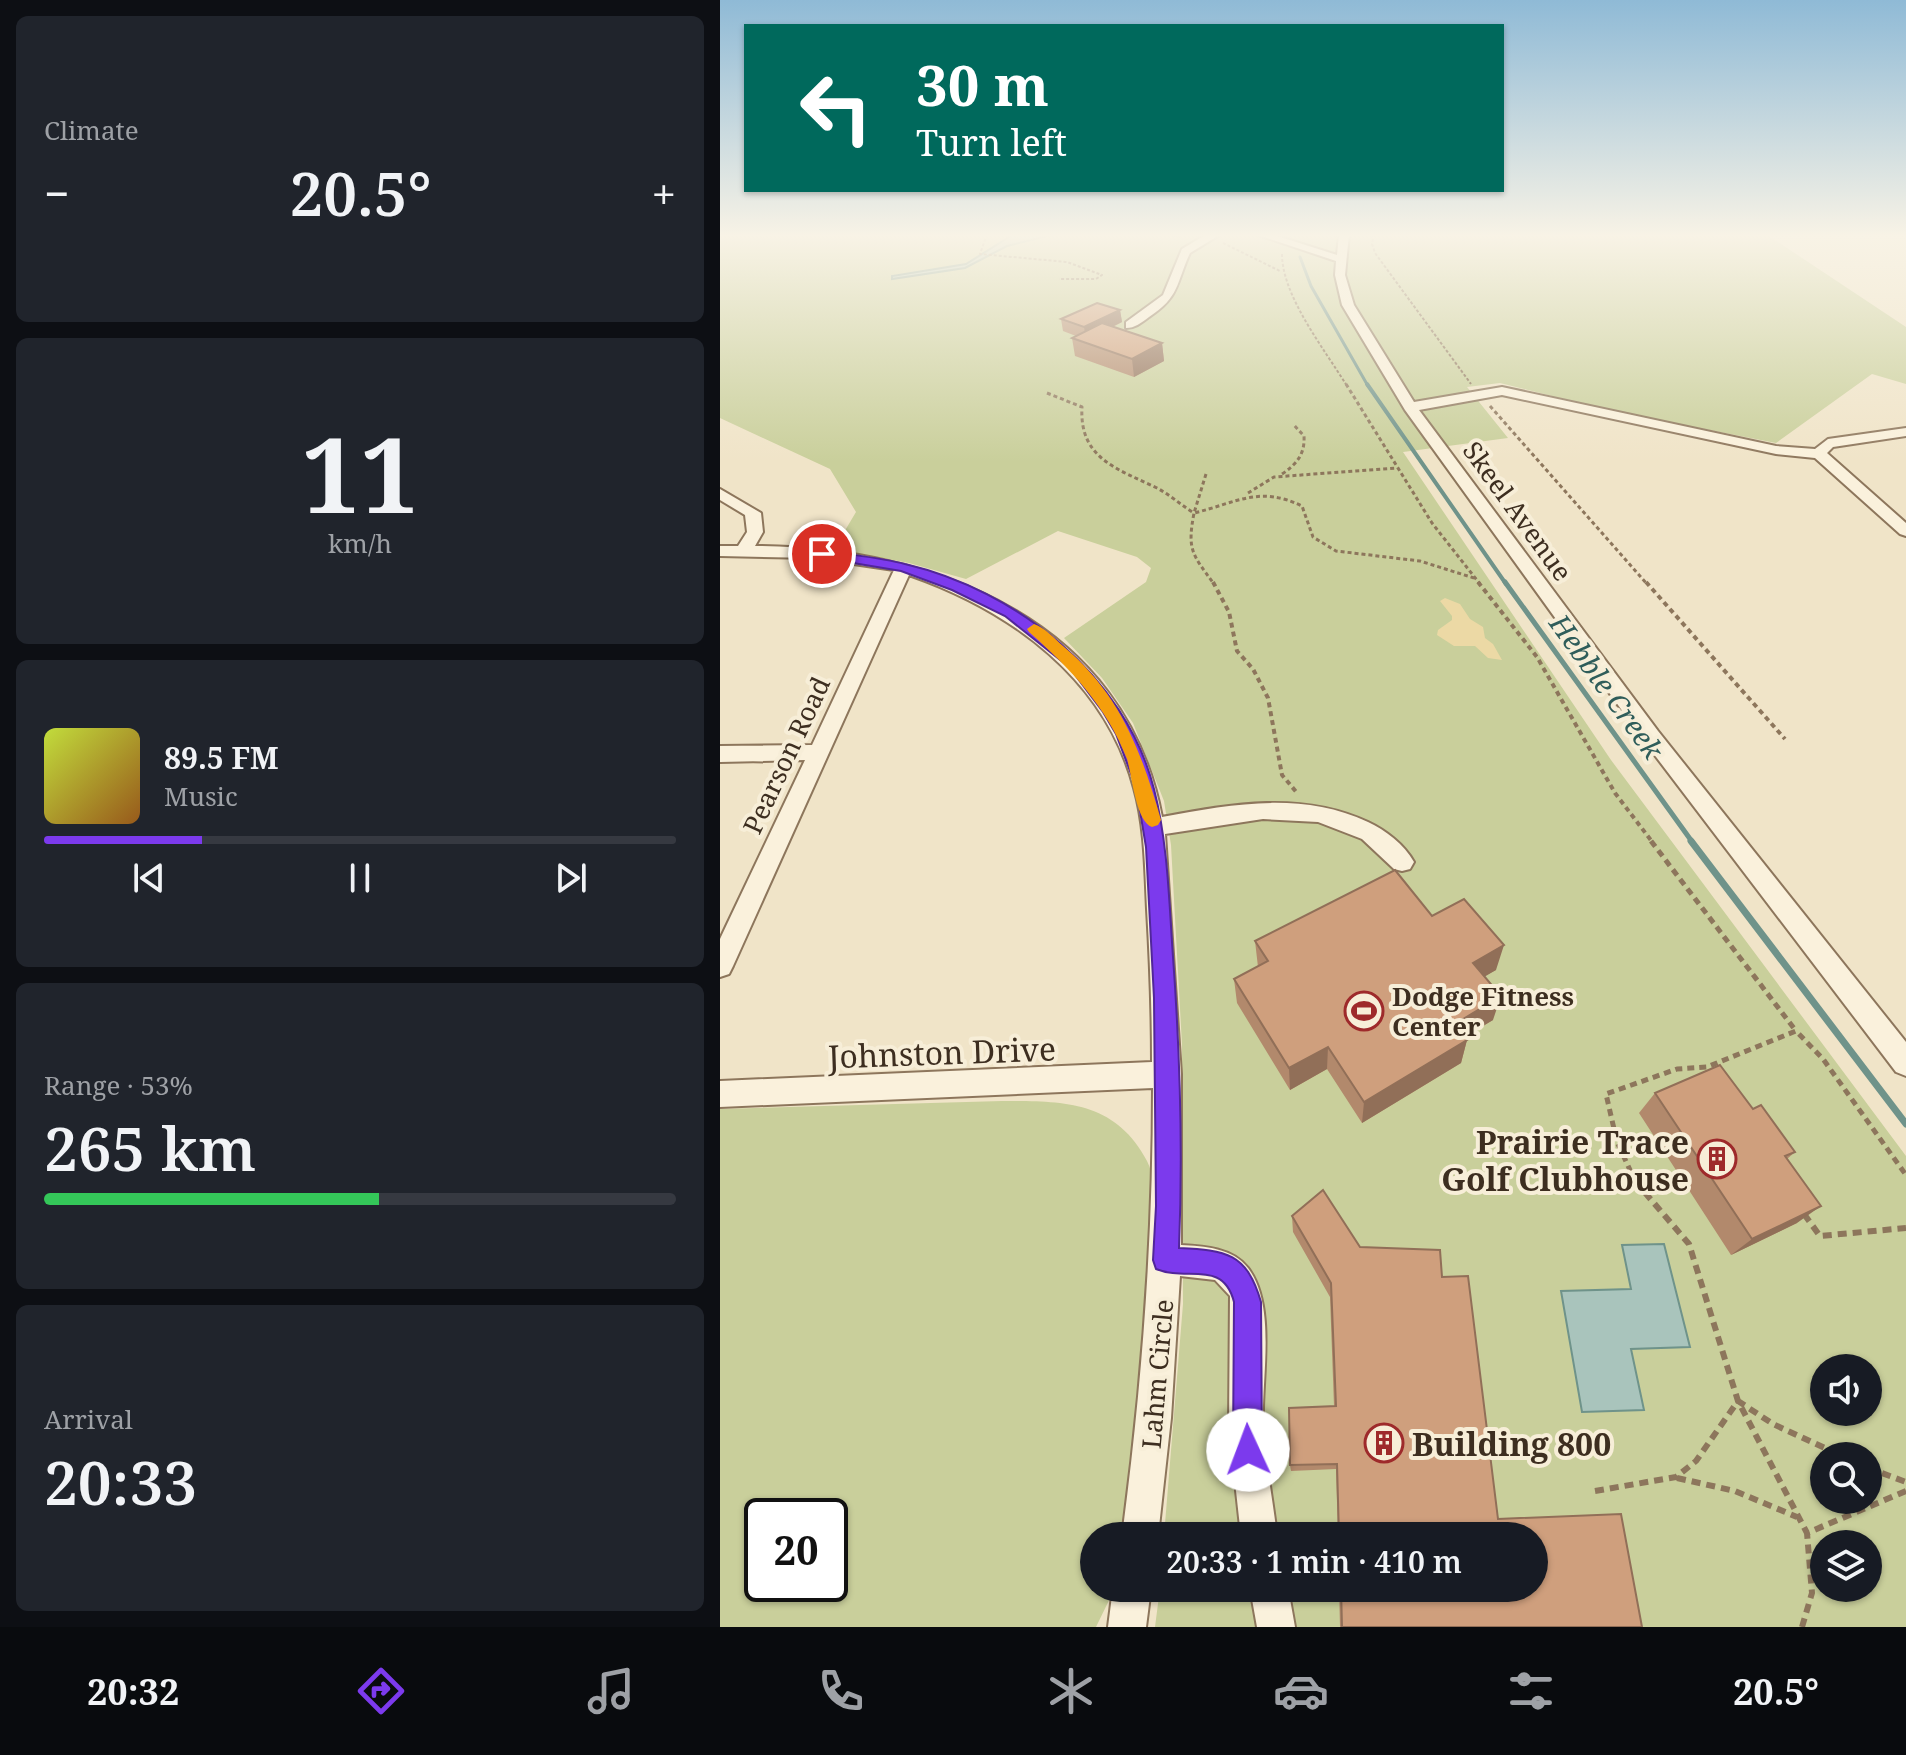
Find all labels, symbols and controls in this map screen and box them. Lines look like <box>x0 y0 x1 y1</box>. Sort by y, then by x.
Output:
text: 30 m <box>916 46 1049 122</box>
icon: left <box>784 56 888 160</box>
text: Climate <box>44 112 139 148</box>
text: Turn left <box>916 118 1067 167</box>
text: 20.5° <box>289 152 431 234</box>
text: − <box>44 163 69 223</box>
text: + <box>651 163 676 223</box>
text: 11 <box>301 402 419 543</box>
street label: Skeel Avenue <box>1455 434 1581 588</box>
pin <box>788 520 856 588</box>
text: km/h <box>328 525 392 561</box>
icon: arrive <box>800 532 844 576</box>
water label: Hebble Creek <box>1541 605 1673 767</box>
street label: Pearson Road <box>734 671 838 839</box>
text: 89.5 FM <box>164 737 279 778</box>
text: Music <box>164 778 238 814</box>
icon: previous <box>127 856 171 900</box>
icon: pause <box>338 856 382 900</box>
icon: next <box>549 856 593 900</box>
place label: Dodge Fitness Center <box>1392 978 1574 1044</box>
sports icon: Dodge Fitness Center <box>1343 990 1385 1032</box>
street label: Johnston Drive <box>826 1027 1057 1078</box>
text: Range · 53% <box>44 1067 193 1103</box>
text: 265 km <box>44 1107 256 1189</box>
place label: Prairie Trace Golf Clubhouse <box>1441 1120 1689 1200</box>
building icon: Prairie Trace Golf Clubhouse <box>1696 1138 1738 1180</box>
street label: Lahm Circle <box>1133 1298 1181 1450</box>
map controls <box>1810 1354 1882 1602</box>
button: sound <box>1810 1354 1882 1426</box>
text: Arrival <box>44 1401 133 1437</box>
position arrow <box>1206 1408 1290 1492</box>
building icon: Building 800 <box>1363 1422 1405 1464</box>
place label: Building 800 <box>1412 1422 1611 1465</box>
text: 20:33 <box>44 1441 197 1523</box>
button: search <box>1810 1442 1882 1514</box>
speed limit sign: 20 <box>744 1498 848 1602</box>
button: layers <box>1810 1530 1882 1602</box>
text: 20:33 · 1 min · 410 m <box>1166 1541 1462 1582</box>
icon: directions <box>353 1663 409 1719</box>
icon: music <box>583 1663 639 1719</box>
icon: phone <box>813 1663 869 1719</box>
icon: climate <box>1043 1663 1099 1719</box>
icon: car <box>1273 1663 1329 1719</box>
icon: filters <box>1503 1663 1559 1719</box>
text: 20:32 <box>87 1667 179 1716</box>
text: 20.5° <box>1733 1667 1819 1716</box>

